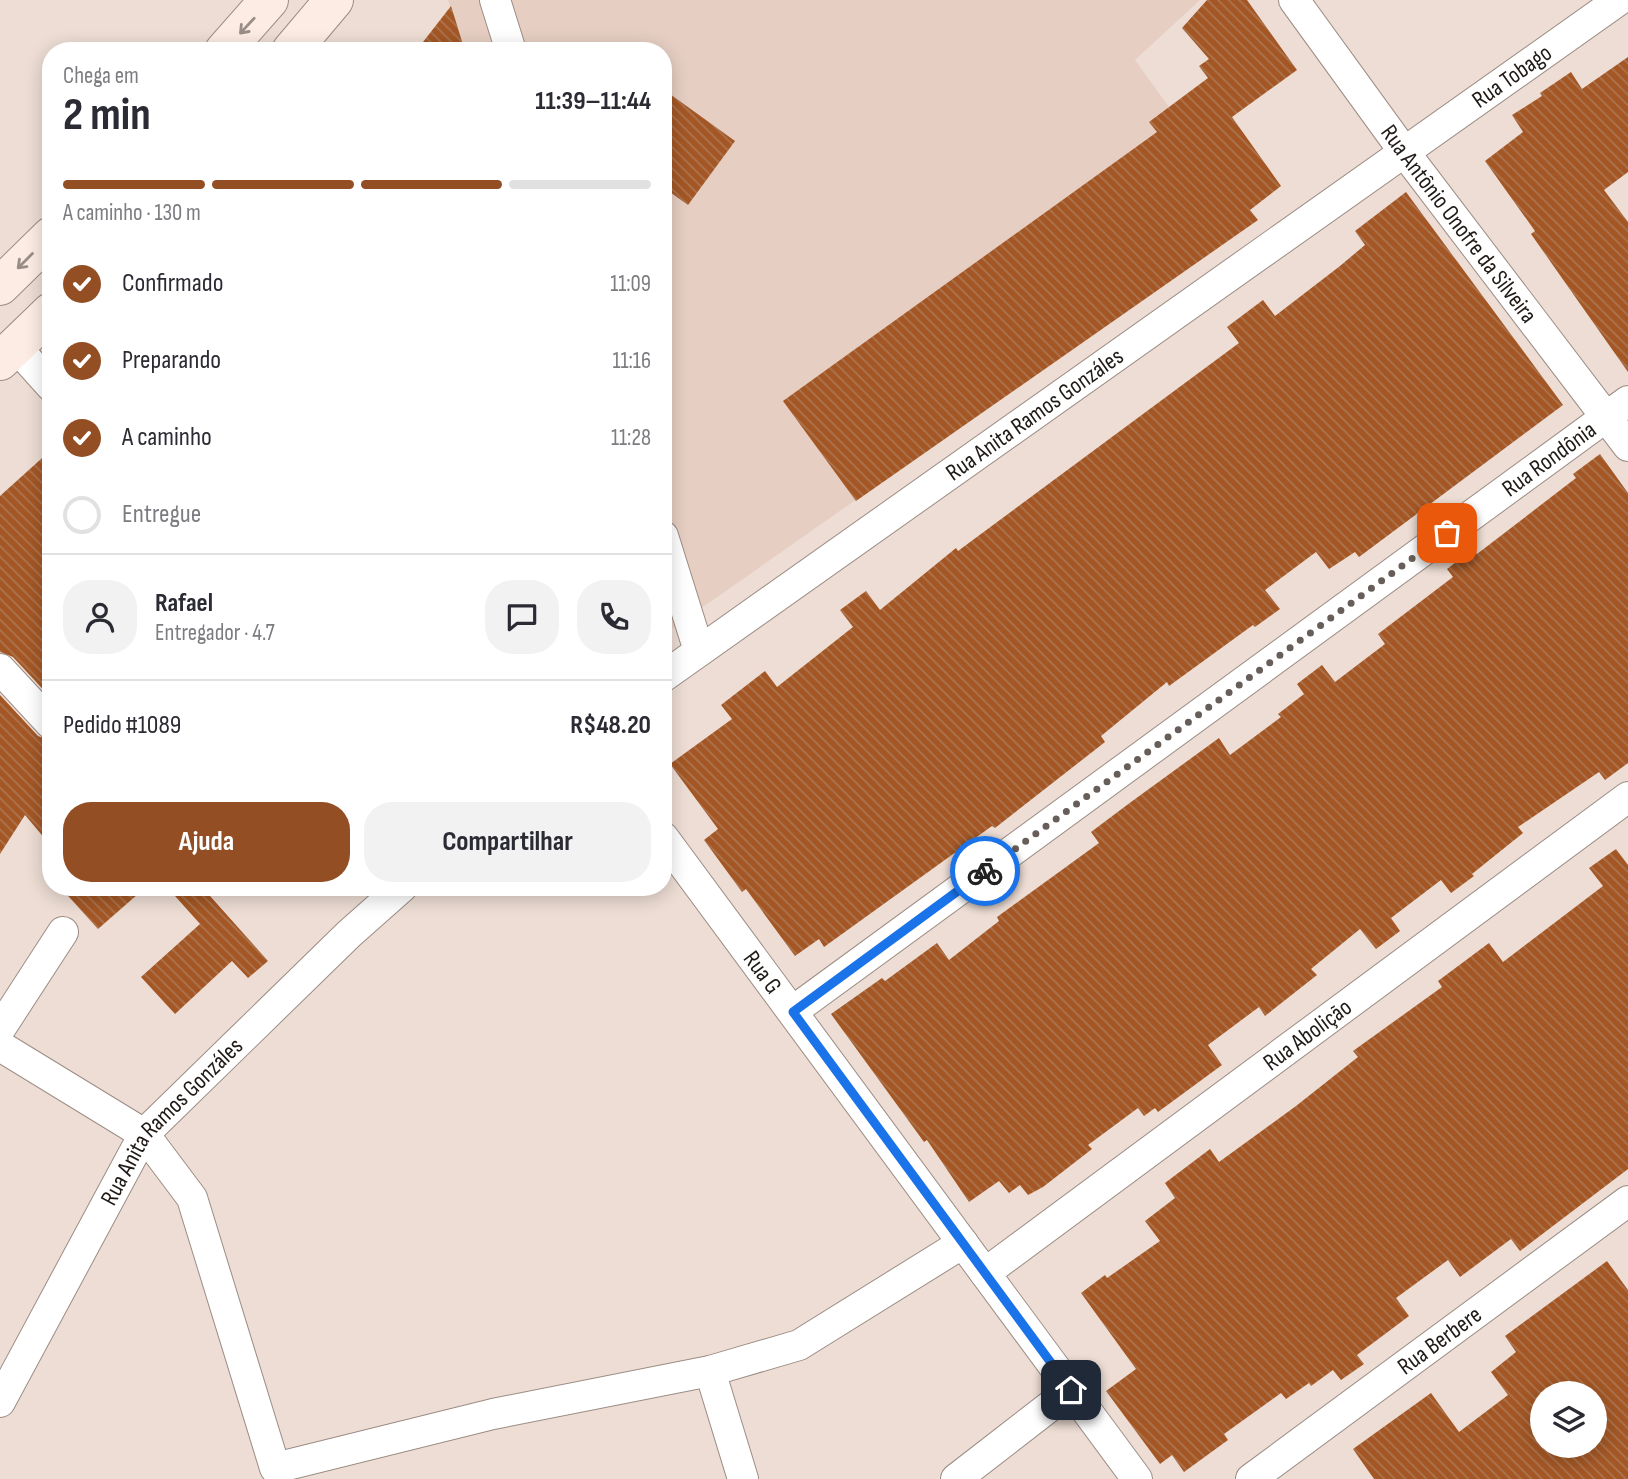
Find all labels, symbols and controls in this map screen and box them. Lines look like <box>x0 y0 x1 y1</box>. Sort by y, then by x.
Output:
one-way arrow <box>239 17 256 34</box>
street label: Rua Tobago <box>1467 38 1558 114</box>
text: Chega em <box>63 62 139 90</box>
text: 11:39–11:44 <box>535 86 651 117</box>
text: 2 min <box>63 88 151 143</box>
street label: Rua Antônio Onofre da Silveira <box>1374 119 1543 329</box>
text: A caminho · 130 m <box>63 199 201 227</box>
one-way arrow <box>17 252 34 269</box>
icon: check <box>63 265 101 303</box>
text: Confirmado <box>122 268 223 299</box>
text: 11:09 <box>610 270 651 298</box>
icon: check <box>63 342 101 380</box>
street label: Rua Anita Ramos Gonzáles <box>940 342 1129 487</box>
text: Preparando <box>122 345 221 376</box>
text: 11:16 <box>612 347 651 375</box>
street label: Rua Rondônia <box>1496 415 1602 503</box>
icon: check <box>63 419 101 457</box>
text: A caminho <box>122 422 212 453</box>
text: 11:28 <box>611 424 651 452</box>
text: Entregue <box>122 499 201 530</box>
pin <box>1417 503 1477 563</box>
icon: bag <box>1428 514 1466 552</box>
button: person <box>63 580 137 654</box>
button: chat <box>485 580 559 654</box>
button: phone <box>577 580 651 654</box>
text: Rafael <box>155 588 213 619</box>
text: Entregador · 4.7 <box>155 619 275 647</box>
text: Pedido #1089 <box>63 710 181 741</box>
text: R$48.20 <box>570 710 651 741</box>
button: Ajuda <box>63 802 350 882</box>
button: Compartilhar <box>364 802 651 882</box>
courier <box>950 836 1020 906</box>
icon: bike <box>966 852 1004 890</box>
street label: Rua G <box>737 945 788 1000</box>
street label: Rua Abolição <box>1258 993 1357 1077</box>
street label: Rua Anita Ramos Gonzáles <box>94 1032 249 1210</box>
street label: Rua Berbere <box>1392 1300 1487 1381</box>
pin <box>1041 1360 1101 1420</box>
icon: home <box>1052 1371 1090 1409</box>
map controls <box>1530 1381 1607 1458</box>
button: layers <box>1530 1381 1607 1458</box>

